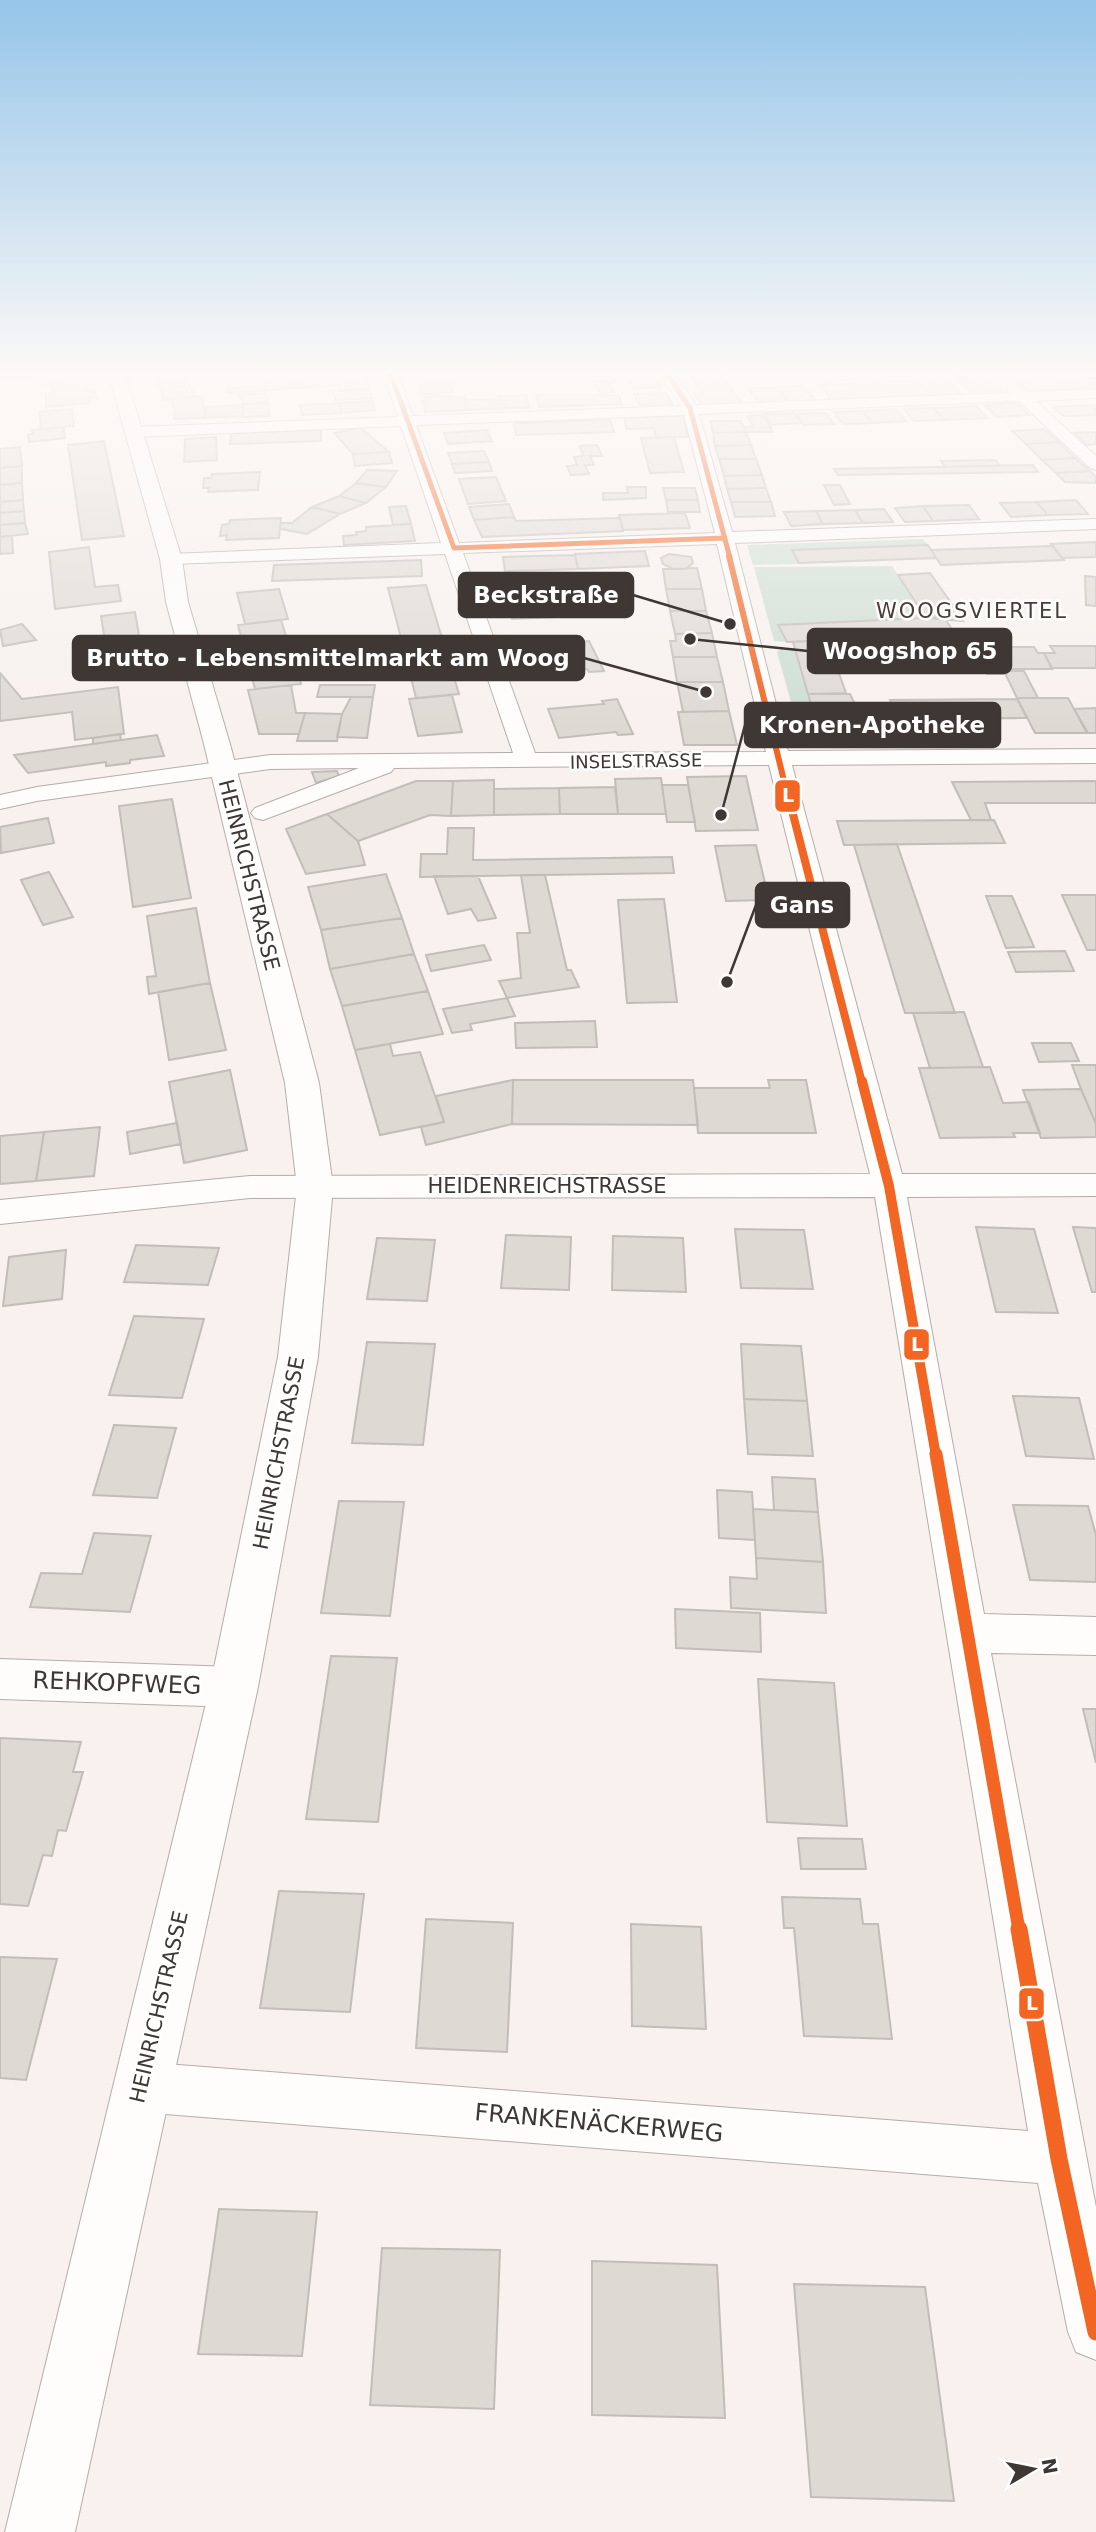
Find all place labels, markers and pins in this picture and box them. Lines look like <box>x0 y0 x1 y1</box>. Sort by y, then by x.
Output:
callout: Beckstraße <box>459 573 633 617</box>
callout: Woogshop 65 <box>808 629 1011 673</box>
callout: Brutto - Lebensmittelmarkt am Woog <box>73 636 584 680</box>
callout: Kronen-Apotheke <box>745 703 1000 747</box>
callout: Gans <box>756 883 849 927</box>

